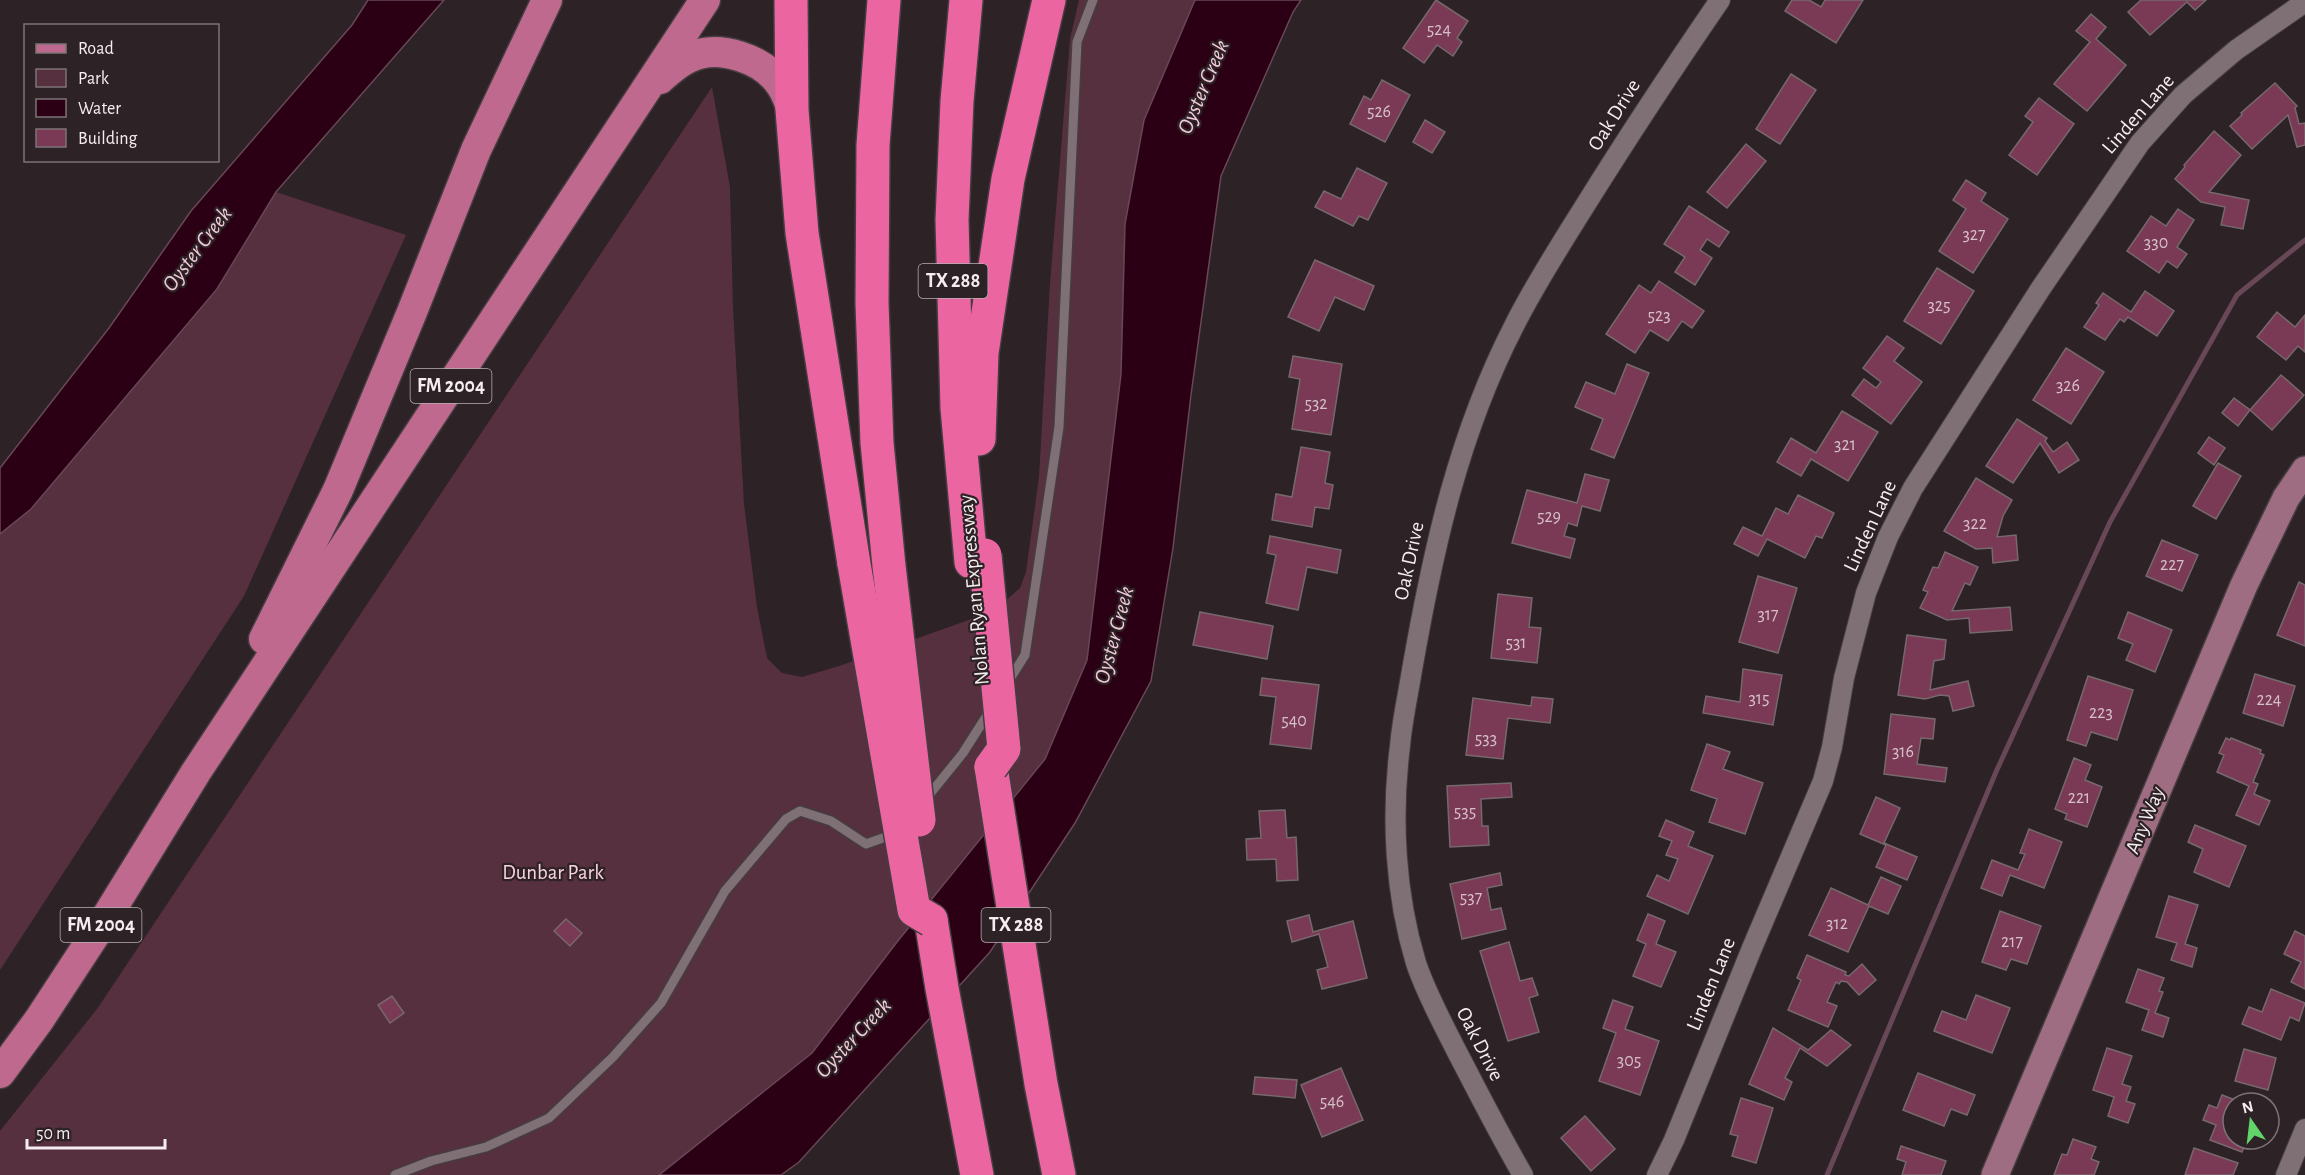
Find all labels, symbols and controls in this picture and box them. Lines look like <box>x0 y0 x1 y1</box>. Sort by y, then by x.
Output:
house number: 524 <box>1427 21 1452 39</box>
legend <box>24 24 219 162</box>
water label: Oyster Creek <box>1173 37 1233 137</box>
text: Road <box>78 40 114 58</box>
text: Park <box>78 70 110 88</box>
street label: Linden Lane <box>2098 70 2178 158</box>
street label: Oak Drive <box>1584 76 1644 154</box>
text: Water <box>78 100 121 118</box>
house number: 526 <box>1367 103 1391 121</box>
text: Building <box>78 130 138 148</box>
water label: Oyster Creek <box>158 203 236 295</box>
house number: 327 <box>1962 226 1986 244</box>
house number: 330 <box>2144 234 2168 252</box>
road number: TX 288 <box>918 264 988 298</box>
house number: 325 <box>1927 297 1951 315</box>
house number: 523 <box>1647 307 1671 325</box>
road number: FM 2004 <box>410 369 492 403</box>
house number: 326 <box>2056 377 2080 395</box>
house number: 532 <box>1304 395 1328 413</box>
house number: 321 <box>1834 436 1856 454</box>
street label: Linden Lane <box>1840 477 1900 575</box>
street label: Nolan Ryan Expressway <box>955 494 993 686</box>
house number: 529 <box>1537 508 1561 526</box>
house number: 322 <box>1963 515 1987 533</box>
street label: Oak Drive <box>1390 520 1428 602</box>
house number: 227 <box>2160 556 2184 574</box>
water label: Oyster Creek <box>1090 584 1138 686</box>
house number: 317 <box>1757 606 1779 624</box>
house number: 531 <box>1505 634 1527 652</box>
house number: 315 <box>1748 690 1770 708</box>
house number: 224 <box>2256 691 2282 709</box>
house number: 223 <box>2089 704 2113 722</box>
house number: 540 <box>1281 712 1307 730</box>
house number: 533 <box>1475 730 1497 748</box>
house number: 316 <box>1892 743 1914 761</box>
street label: Any Way <box>2122 783 2169 857</box>
house number: 221 <box>2068 789 2090 807</box>
house number: 535 <box>1454 803 1476 821</box>
park label: Dunbar Park <box>502 862 604 883</box>
house number: 537 <box>1460 889 1482 907</box>
road number: FM 2004 <box>60 908 142 942</box>
road number: TX 288 <box>982 908 1050 942</box>
house number: 312 <box>1826 915 1848 933</box>
house number: 217 <box>2001 933 2023 951</box>
street label: Linden Lane <box>1683 935 1739 1033</box>
water label: Oyster Creek <box>811 994 895 1082</box>
street label: Oak Drive <box>1453 1004 1507 1084</box>
house number: 305 <box>1617 1052 1641 1070</box>
north arrow <box>2221 1091 2281 1151</box>
house number: 546 <box>1320 1093 1344 1111</box>
text: N <box>2240 1098 2255 1117</box>
scale bar <box>27 1112 165 1150</box>
text: 50 m <box>36 1125 70 1143</box>

